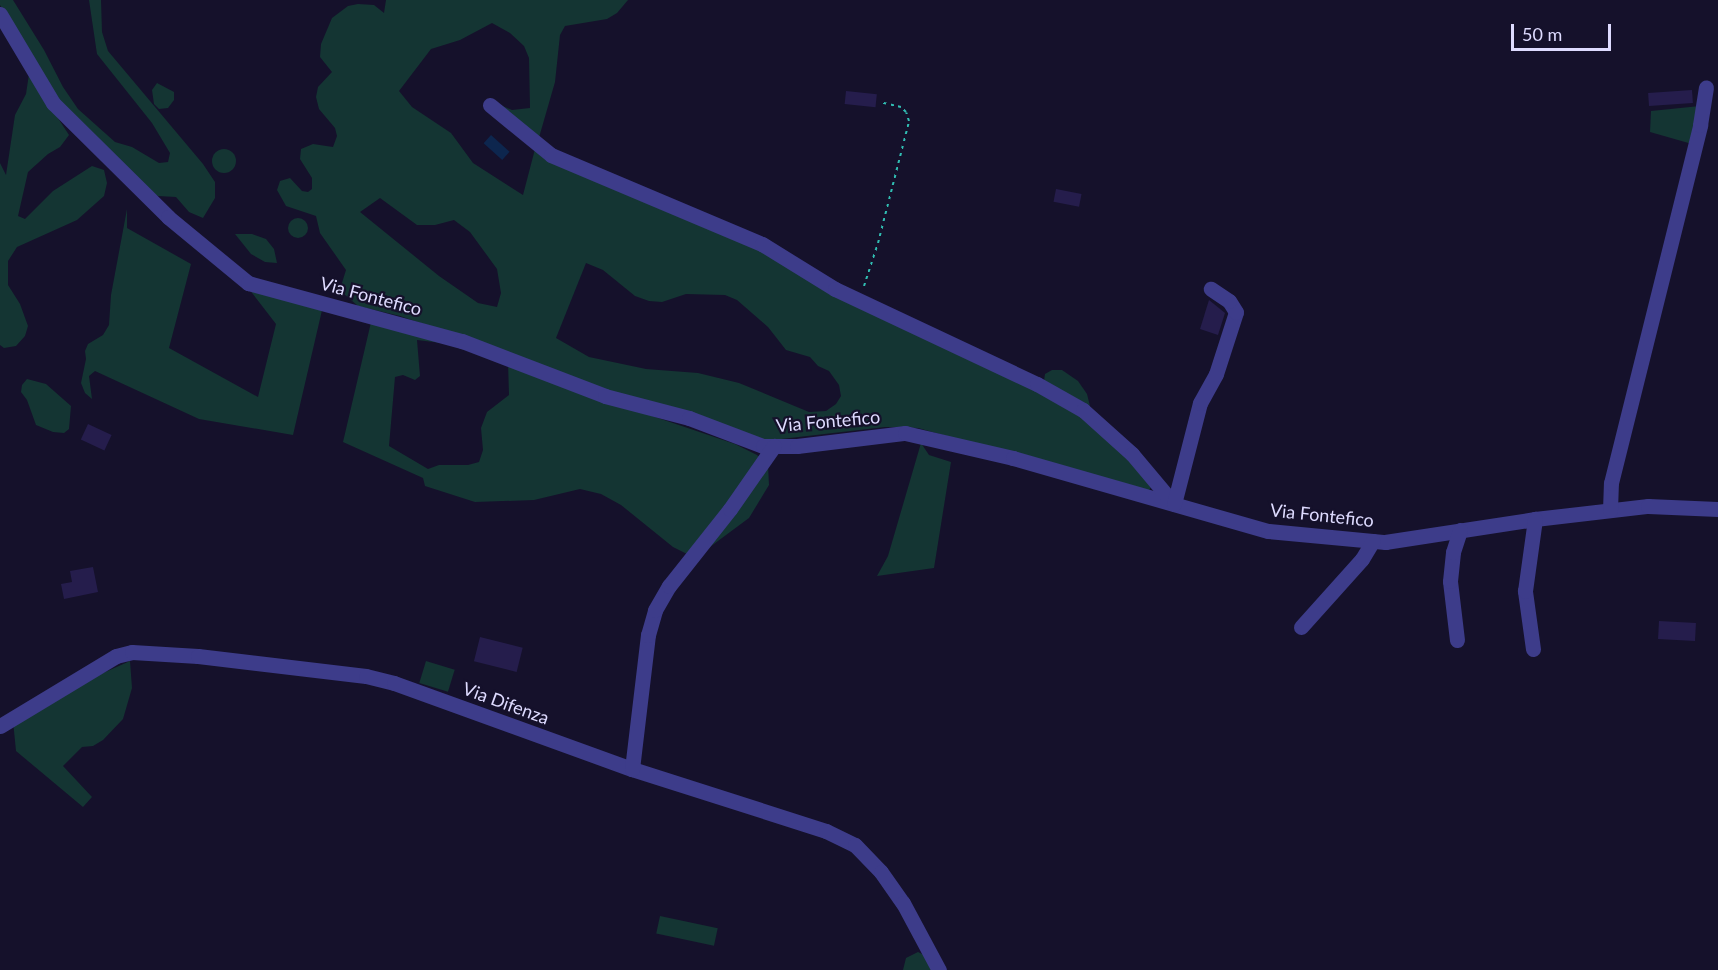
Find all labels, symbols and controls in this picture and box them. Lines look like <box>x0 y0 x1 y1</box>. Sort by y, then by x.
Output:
scale bar <box>1514 12 1614 50</box>
text: 50 m <box>1522 23 1562 45</box>
street label: Via Fontefico <box>318 272 424 320</box>
street label: Via Fontefico <box>775 406 881 436</box>
street label: Via Fontefico <box>1269 499 1375 531</box>
street label: Via Difenza <box>460 677 552 729</box>

